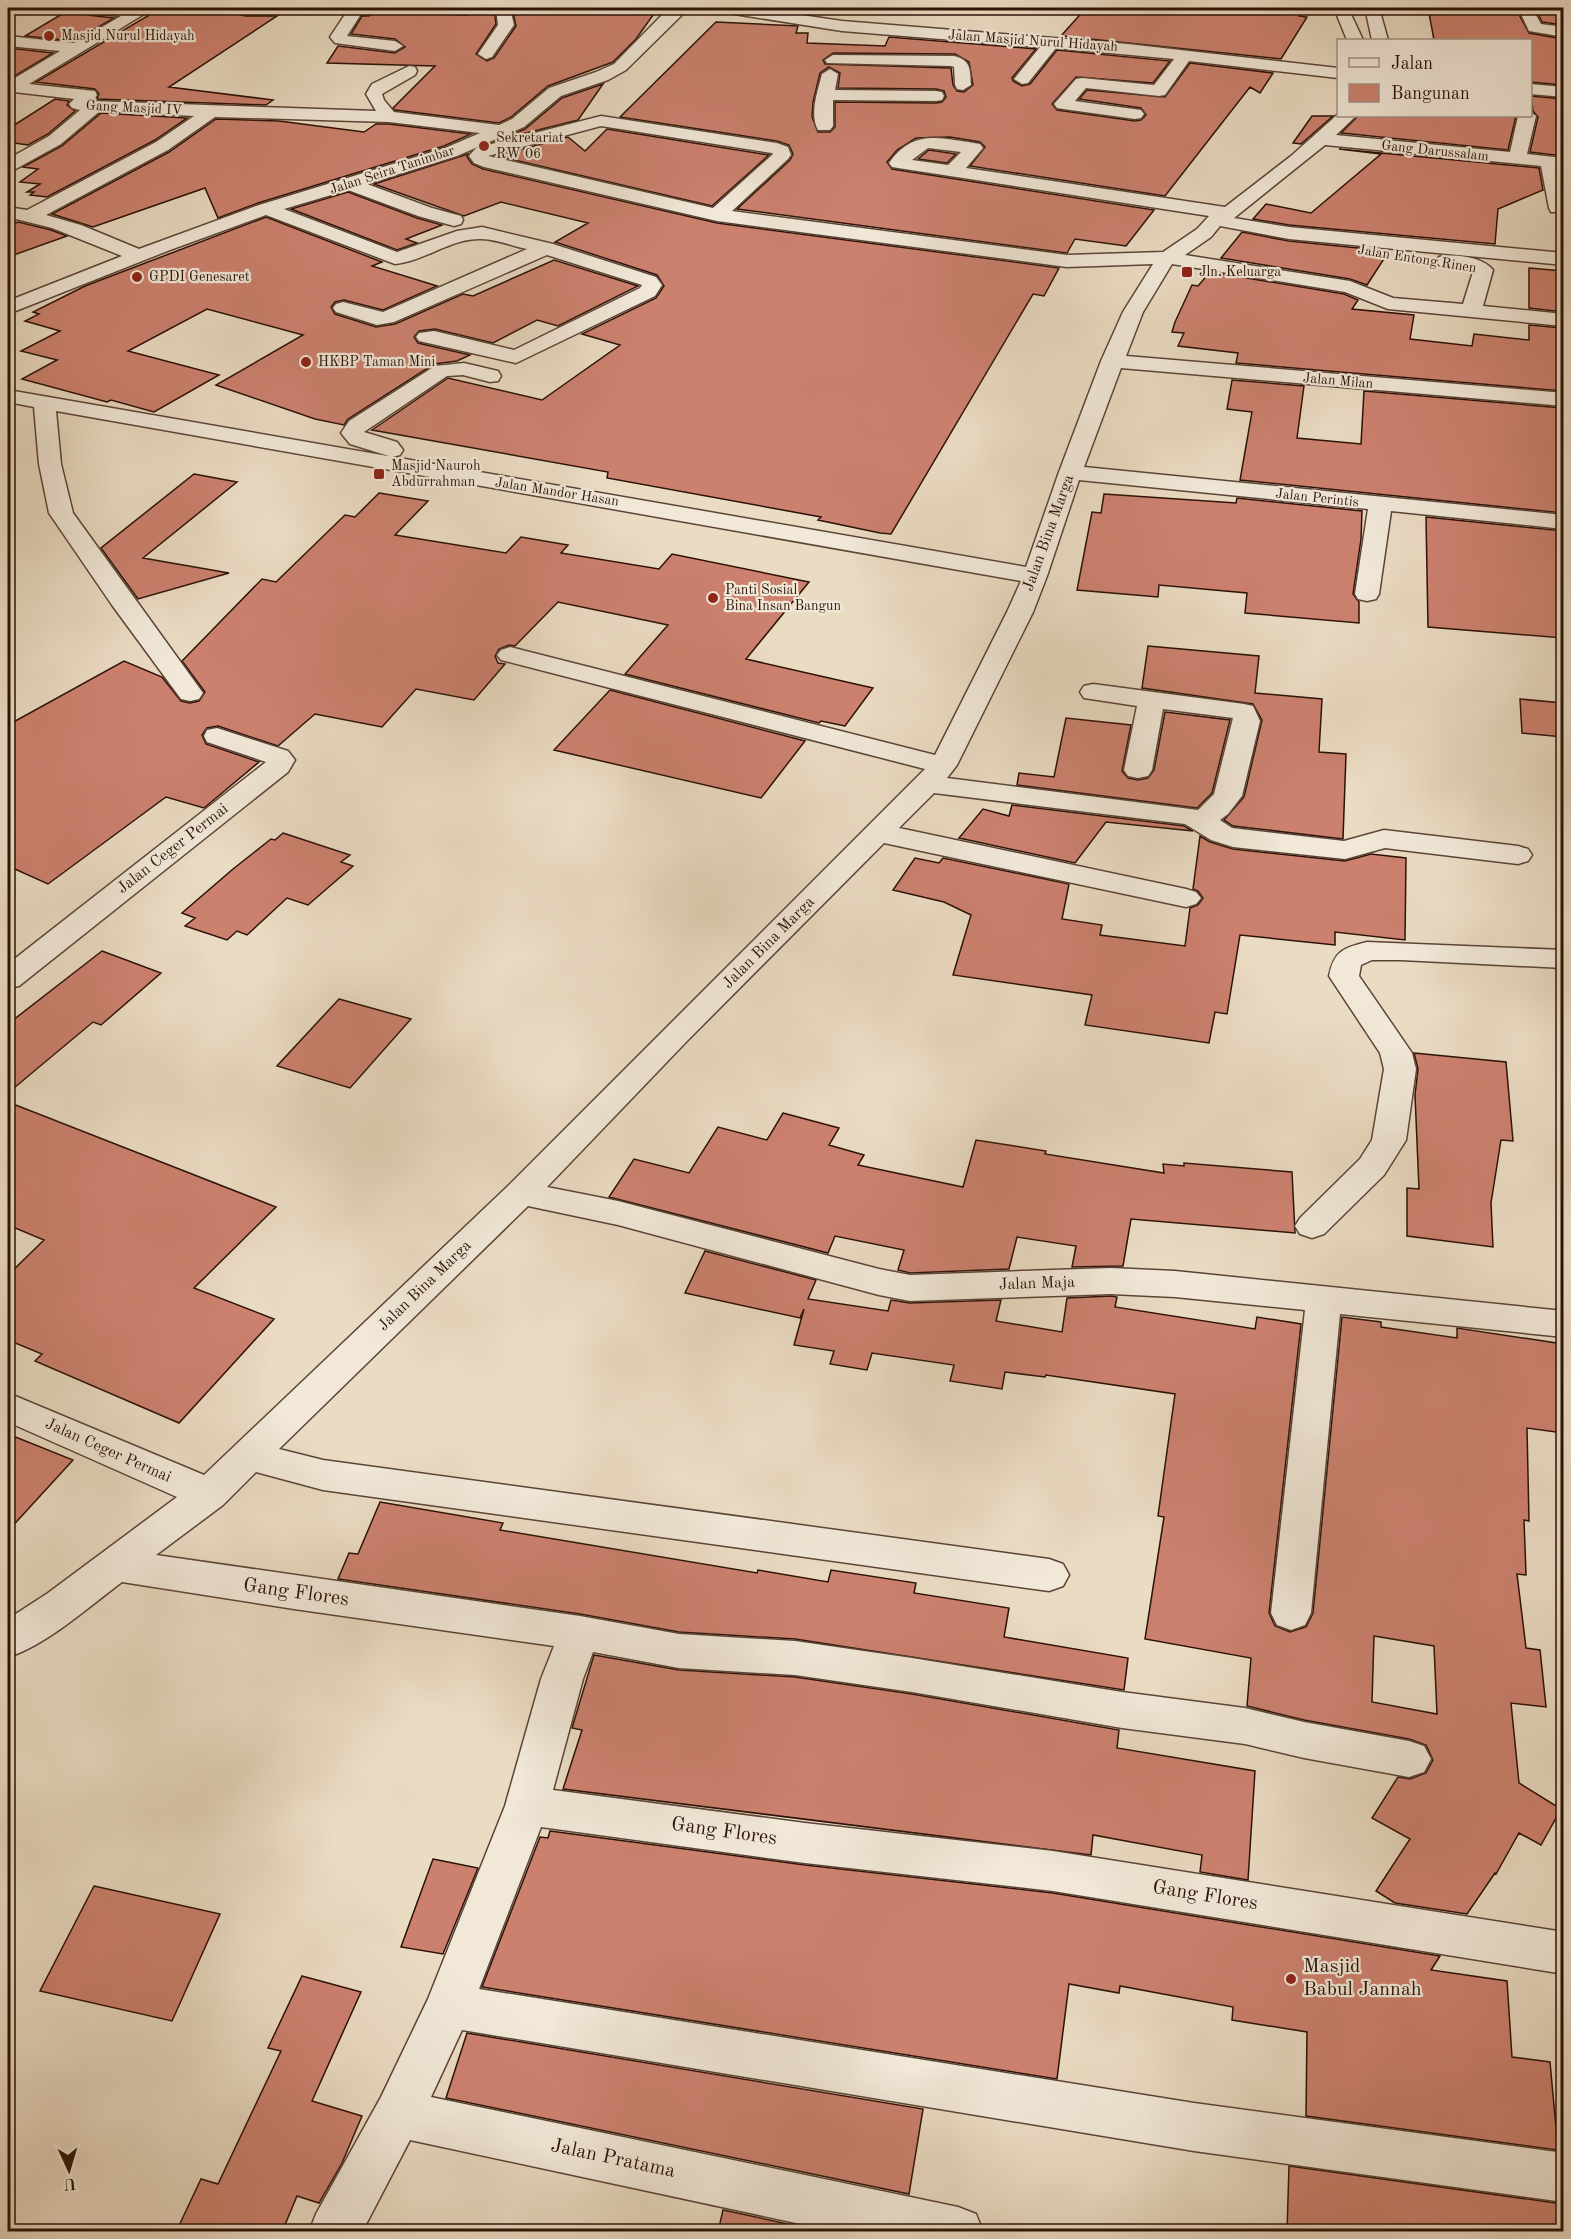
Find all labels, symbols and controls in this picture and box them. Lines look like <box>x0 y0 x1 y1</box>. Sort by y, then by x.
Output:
street label: Jalan Masjid Nurul Hidayah <box>948 28 1119 54</box>
marker: Masjid Nurul Hidayah <box>42 29 56 43</box>
place label: Masjid Nurul Hidayah <box>61 29 195 43</box>
legend <box>1337 39 1532 117</box>
text: Jalan <box>1391 55 1433 73</box>
text: Bangunan <box>1391 85 1470 103</box>
street label: Gang Masjid IV <box>85 98 183 118</box>
place label: Sekretariat RW 06 <box>496 131 564 161</box>
street label: Gang Darussalam <box>1381 138 1489 164</box>
marker: Sekretariat RW 06 <box>477 139 491 153</box>
street label: Jalan Seira Tanimbar <box>328 143 457 197</box>
street label: Jalan Entong Rinen <box>1357 243 1478 275</box>
marker: Jln. Keluarga <box>1180 265 1194 279</box>
place label: Jln. Keluarga <box>1199 265 1281 279</box>
marker: GPDI Genesaret <box>130 270 144 284</box>
place label: GPDI Genesaret <box>149 270 250 284</box>
marker: HKBP Taman Mini <box>299 355 313 369</box>
place label: HKBP Taman Mini <box>318 355 435 369</box>
street label: Jalan Milan <box>1302 371 1374 391</box>
place label: Masjid Nauroh Abdurrahman <box>391 459 481 489</box>
marker: Masjid Nauroh Abdurrahman <box>372 467 386 481</box>
street label: Jalan Bina Marga <box>1020 473 1078 593</box>
street label: Jalan Mandor Hasan <box>494 475 620 509</box>
street label: Jalan Perintis <box>1275 487 1359 509</box>
place label: Panti Sosial Bina Insan Bangun <box>725 583 842 613</box>
marker: Panti Sosial Bina Insan Bangun <box>706 591 720 605</box>
street label: Jalan Ceger Permai <box>115 801 231 897</box>
street label: Jalan Bina Marga <box>720 894 818 992</box>
street label: Jalan Bina Marga <box>375 1238 475 1334</box>
street label: Jalan Maja <box>999 1275 1075 1293</box>
street label: Jalan Ceger Permai <box>43 1416 173 1486</box>
street label: Gang Flores <box>242 1576 350 1610</box>
street label: Gang Flores <box>670 1815 778 1849</box>
street label: Gang Flores <box>1151 1878 1259 1914</box>
place label: Masjid Babul Jannah <box>1303 1957 1422 2000</box>
marker: Masjid Babul Jannah <box>1284 1972 1298 1986</box>
street label: Jalan Pratama <box>549 2136 677 2182</box>
north arrow <box>39 2140 99 2200</box>
text: U <box>63 2175 77 2191</box>

